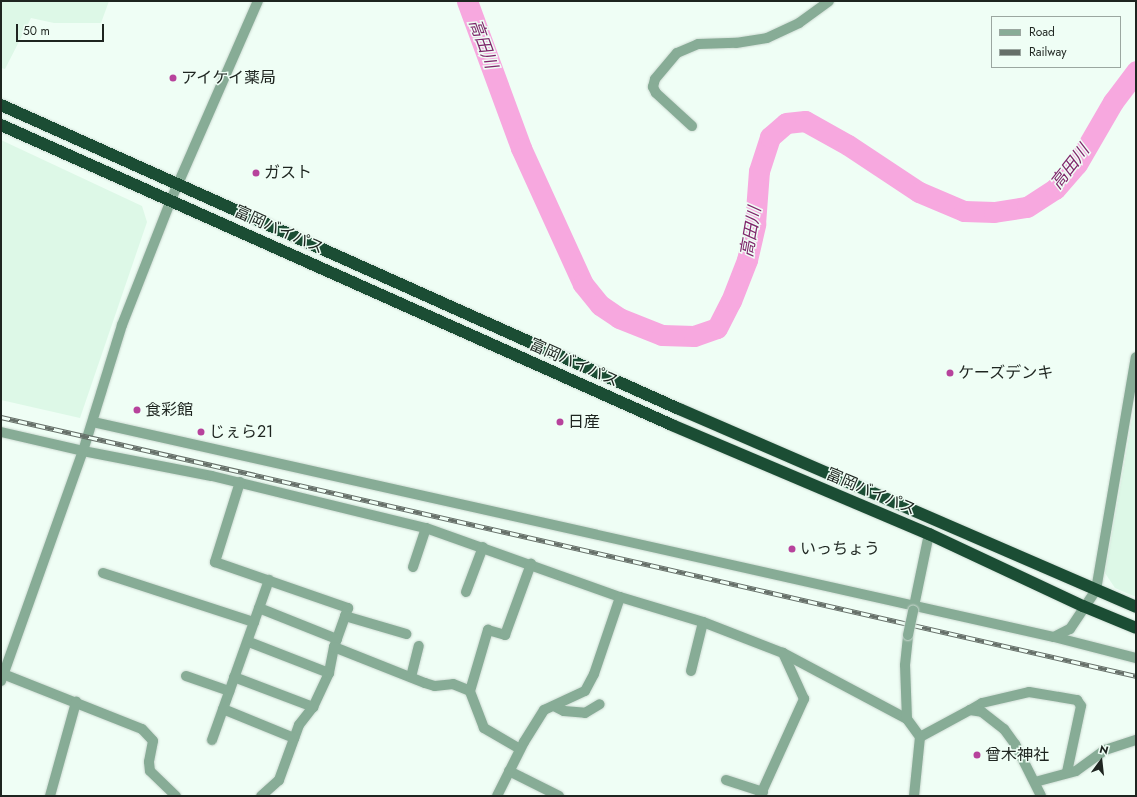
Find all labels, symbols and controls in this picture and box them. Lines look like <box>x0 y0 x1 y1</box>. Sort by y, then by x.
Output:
scale bar <box>18 16 106 42</box>
legend <box>991 16 1121 68</box>
water label: 高田川 <box>465 17 501 71</box>
text: 50 m <box>23 22 50 40</box>
text: Road <box>1029 23 1055 41</box>
text: Railway <box>1029 43 1067 61</box>
place label: アイケイ薬局 <box>181 68 277 88</box>
marker: アイケイ薬局 <box>168 73 178 83</box>
water label: 高田川 <box>1046 141 1094 193</box>
place label: ガスト <box>264 163 312 183</box>
marker: ガスト <box>251 168 261 178</box>
street label: 富岡バイパス <box>231 202 327 258</box>
water label: 高田川 <box>737 205 765 259</box>
street label: 富岡バイパス <box>526 335 622 391</box>
place label: ケーズデンキ <box>958 363 1054 383</box>
marker: ケーズデンキ <box>945 368 955 378</box>
place label: 食彩館 <box>145 400 193 420</box>
marker: 食彩館 <box>132 405 142 415</box>
place label: 日産 <box>568 412 600 432</box>
marker: 日産 <box>555 417 565 427</box>
place label: じぇら21 <box>209 422 273 442</box>
marker: じぇら21 <box>196 427 206 437</box>
street label: 富岡バイパス <box>823 464 919 520</box>
place label: いっちょう <box>800 539 880 559</box>
marker: いっちょう <box>787 544 797 554</box>
north arrow <box>1081 741 1121 781</box>
text: N <box>1098 741 1110 758</box>
place label: 曾木神社 <box>985 745 1049 765</box>
marker: 曾木神社 <box>972 750 982 760</box>

